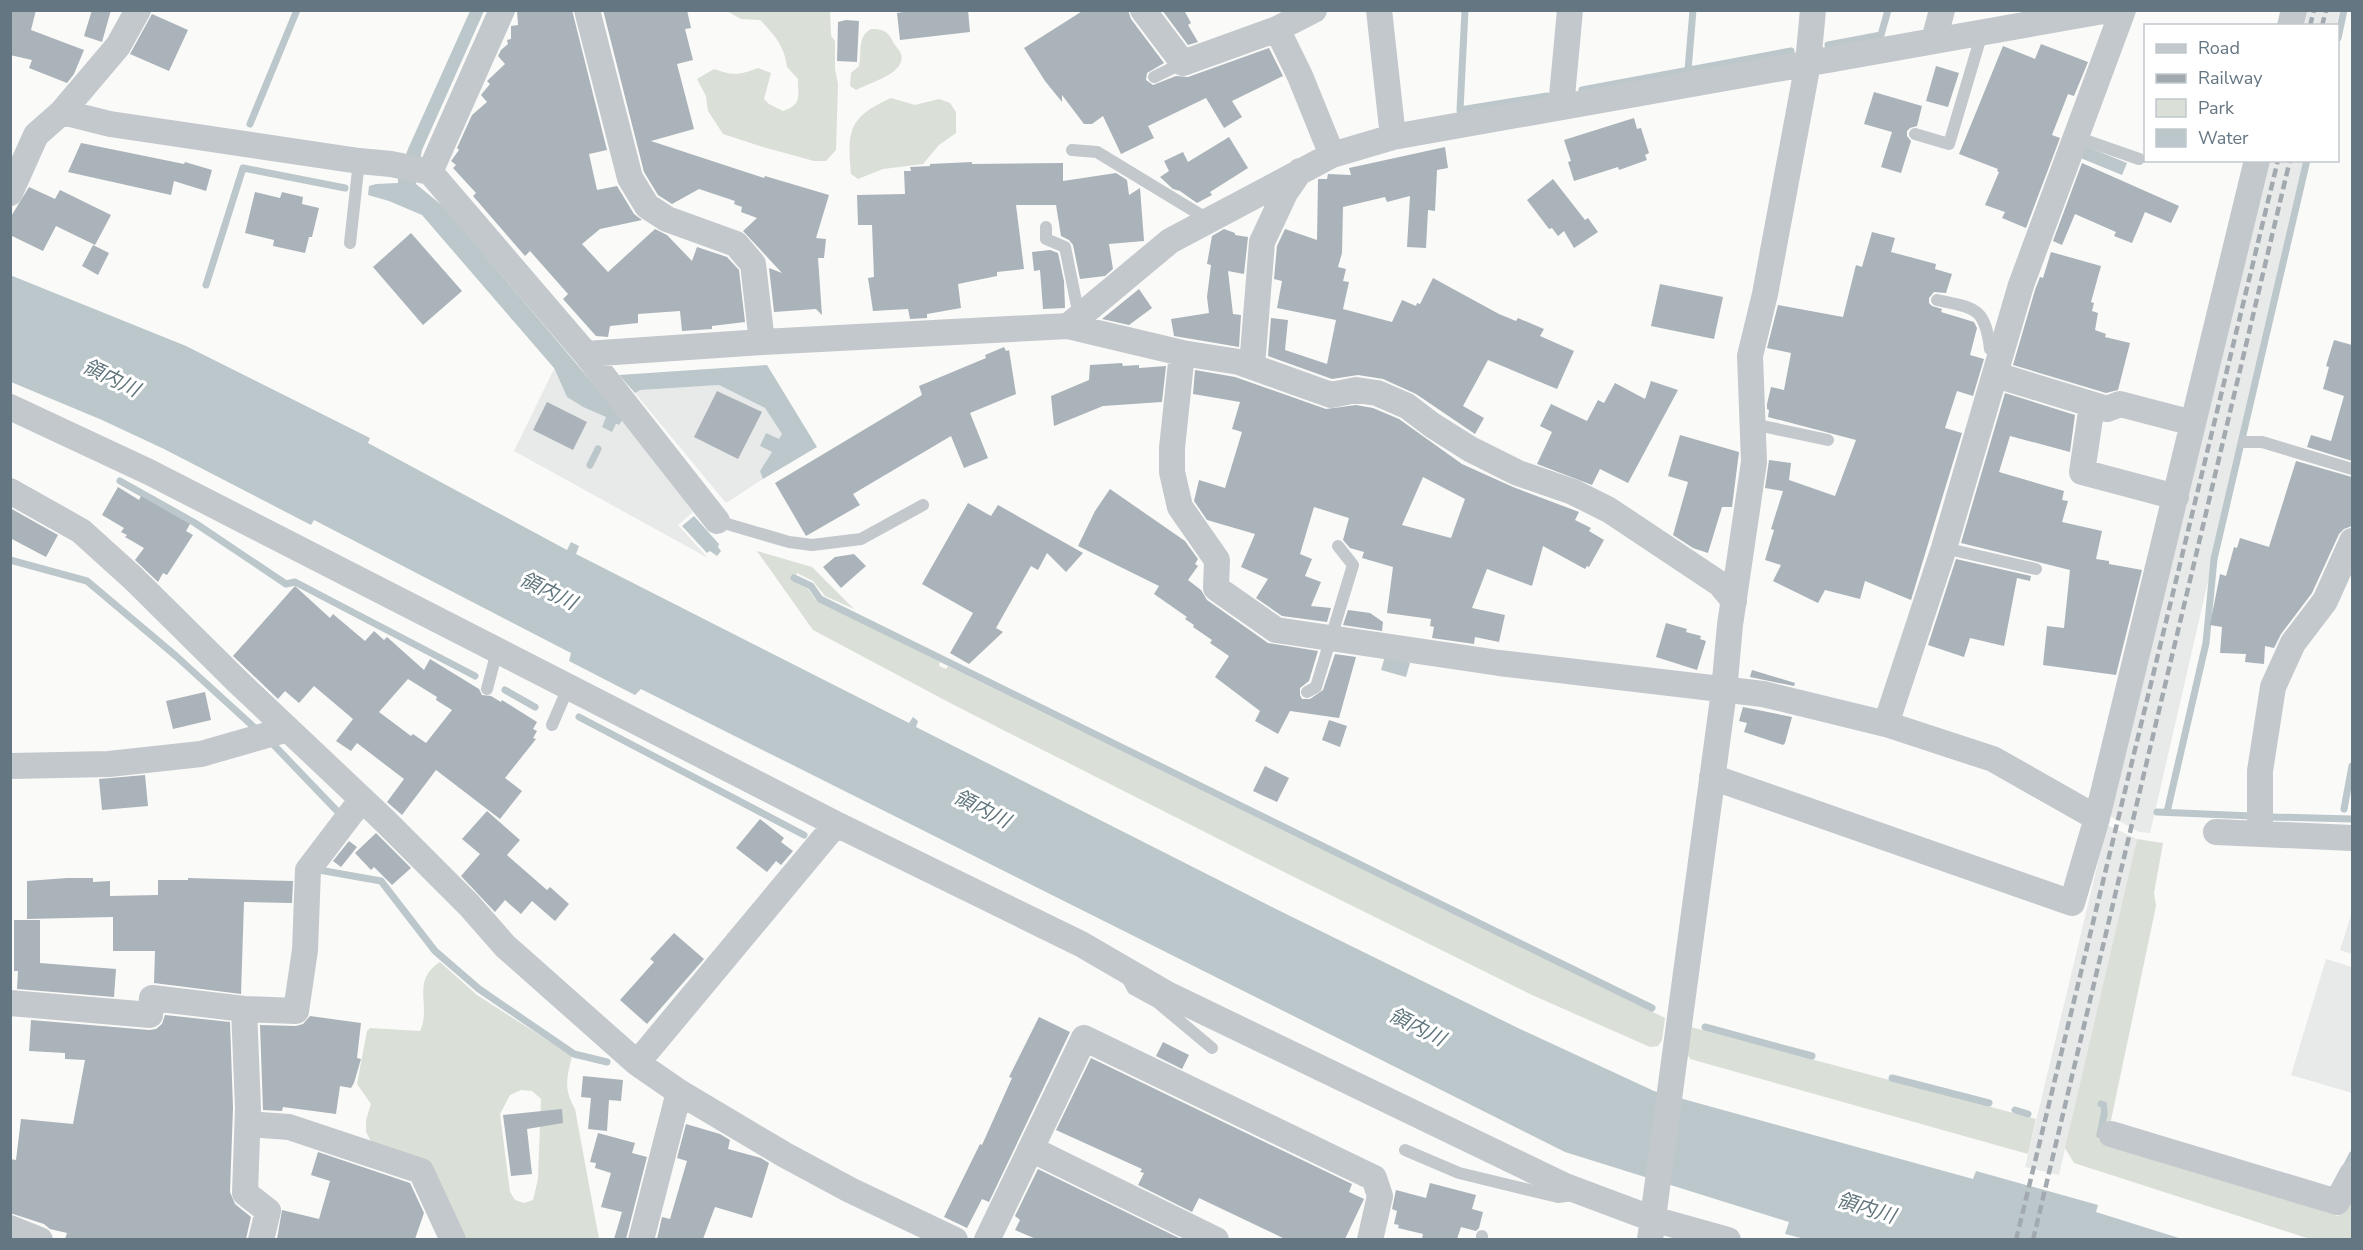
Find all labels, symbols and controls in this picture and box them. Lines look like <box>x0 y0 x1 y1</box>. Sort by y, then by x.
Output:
legend <box>2144 24 2339 162</box>
text: Road <box>2198 36 2240 60</box>
text: Railway <box>2198 66 2263 90</box>
text: Park <box>2198 96 2235 120</box>
text: Water <box>2198 126 2249 150</box>
water label: 領内川 <box>78 353 146 404</box>
water label: 領内川 <box>515 566 583 617</box>
water label: 領内川 <box>949 783 1017 836</box>
water label: 領内川 <box>1384 1001 1452 1054</box>
water label: 領内川 <box>1833 1186 1901 1230</box>

